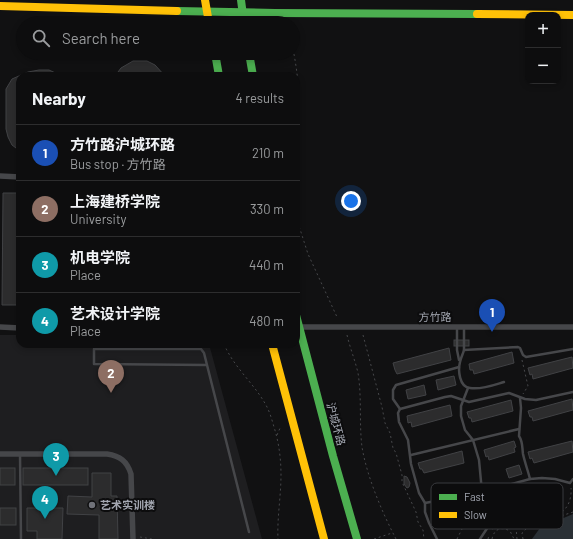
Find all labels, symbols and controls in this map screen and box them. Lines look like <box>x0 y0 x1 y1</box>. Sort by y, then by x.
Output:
map controls <box>525 12 561 84</box>
button: + <box>525 12 561 48</box>
search box <box>16 16 300 60</box>
icon: search <box>30 27 52 49</box>
text: Search here <box>62 29 140 47</box>
button: − <box>525 48 561 84</box>
text: Nearby <box>32 88 86 108</box>
text: 4 results <box>236 90 284 106</box>
text: 方竹路沪城环路 <box>70 135 175 153</box>
text: 1 <box>43 145 47 161</box>
text: 210 m <box>252 145 284 161</box>
text: Bus stop · 方竹路 <box>70 156 166 172</box>
your location <box>341 191 361 211</box>
text: 上海建桥学院 <box>70 192 160 210</box>
text: 2 <box>41 201 49 217</box>
text: 330 m <box>250 201 284 217</box>
text: University <box>70 211 127 227</box>
text: 机电学院 <box>70 248 130 266</box>
text: 3 <box>41 257 49 273</box>
text: 440 m <box>249 257 284 273</box>
text: Place <box>70 267 101 283</box>
pin: 1 <box>479 299 505 332</box>
text: 艺术设计学院 <box>70 304 160 322</box>
street label: 方竹路 <box>419 310 452 323</box>
text: 4 <box>41 313 49 329</box>
text: 480 m <box>249 313 284 329</box>
text: Place <box>70 323 101 339</box>
pin: 2 <box>98 360 124 393</box>
street label: 沪城环路 <box>325 401 348 447</box>
pin: 3 <box>43 443 69 476</box>
legend <box>431 483 563 529</box>
pin: 4 <box>32 486 58 519</box>
text: Fast <box>464 490 485 503</box>
place label: 艺术实训楼 <box>100 498 155 511</box>
marker: 艺术实训楼 <box>87 500 97 510</box>
text: Slow <box>464 508 487 521</box>

